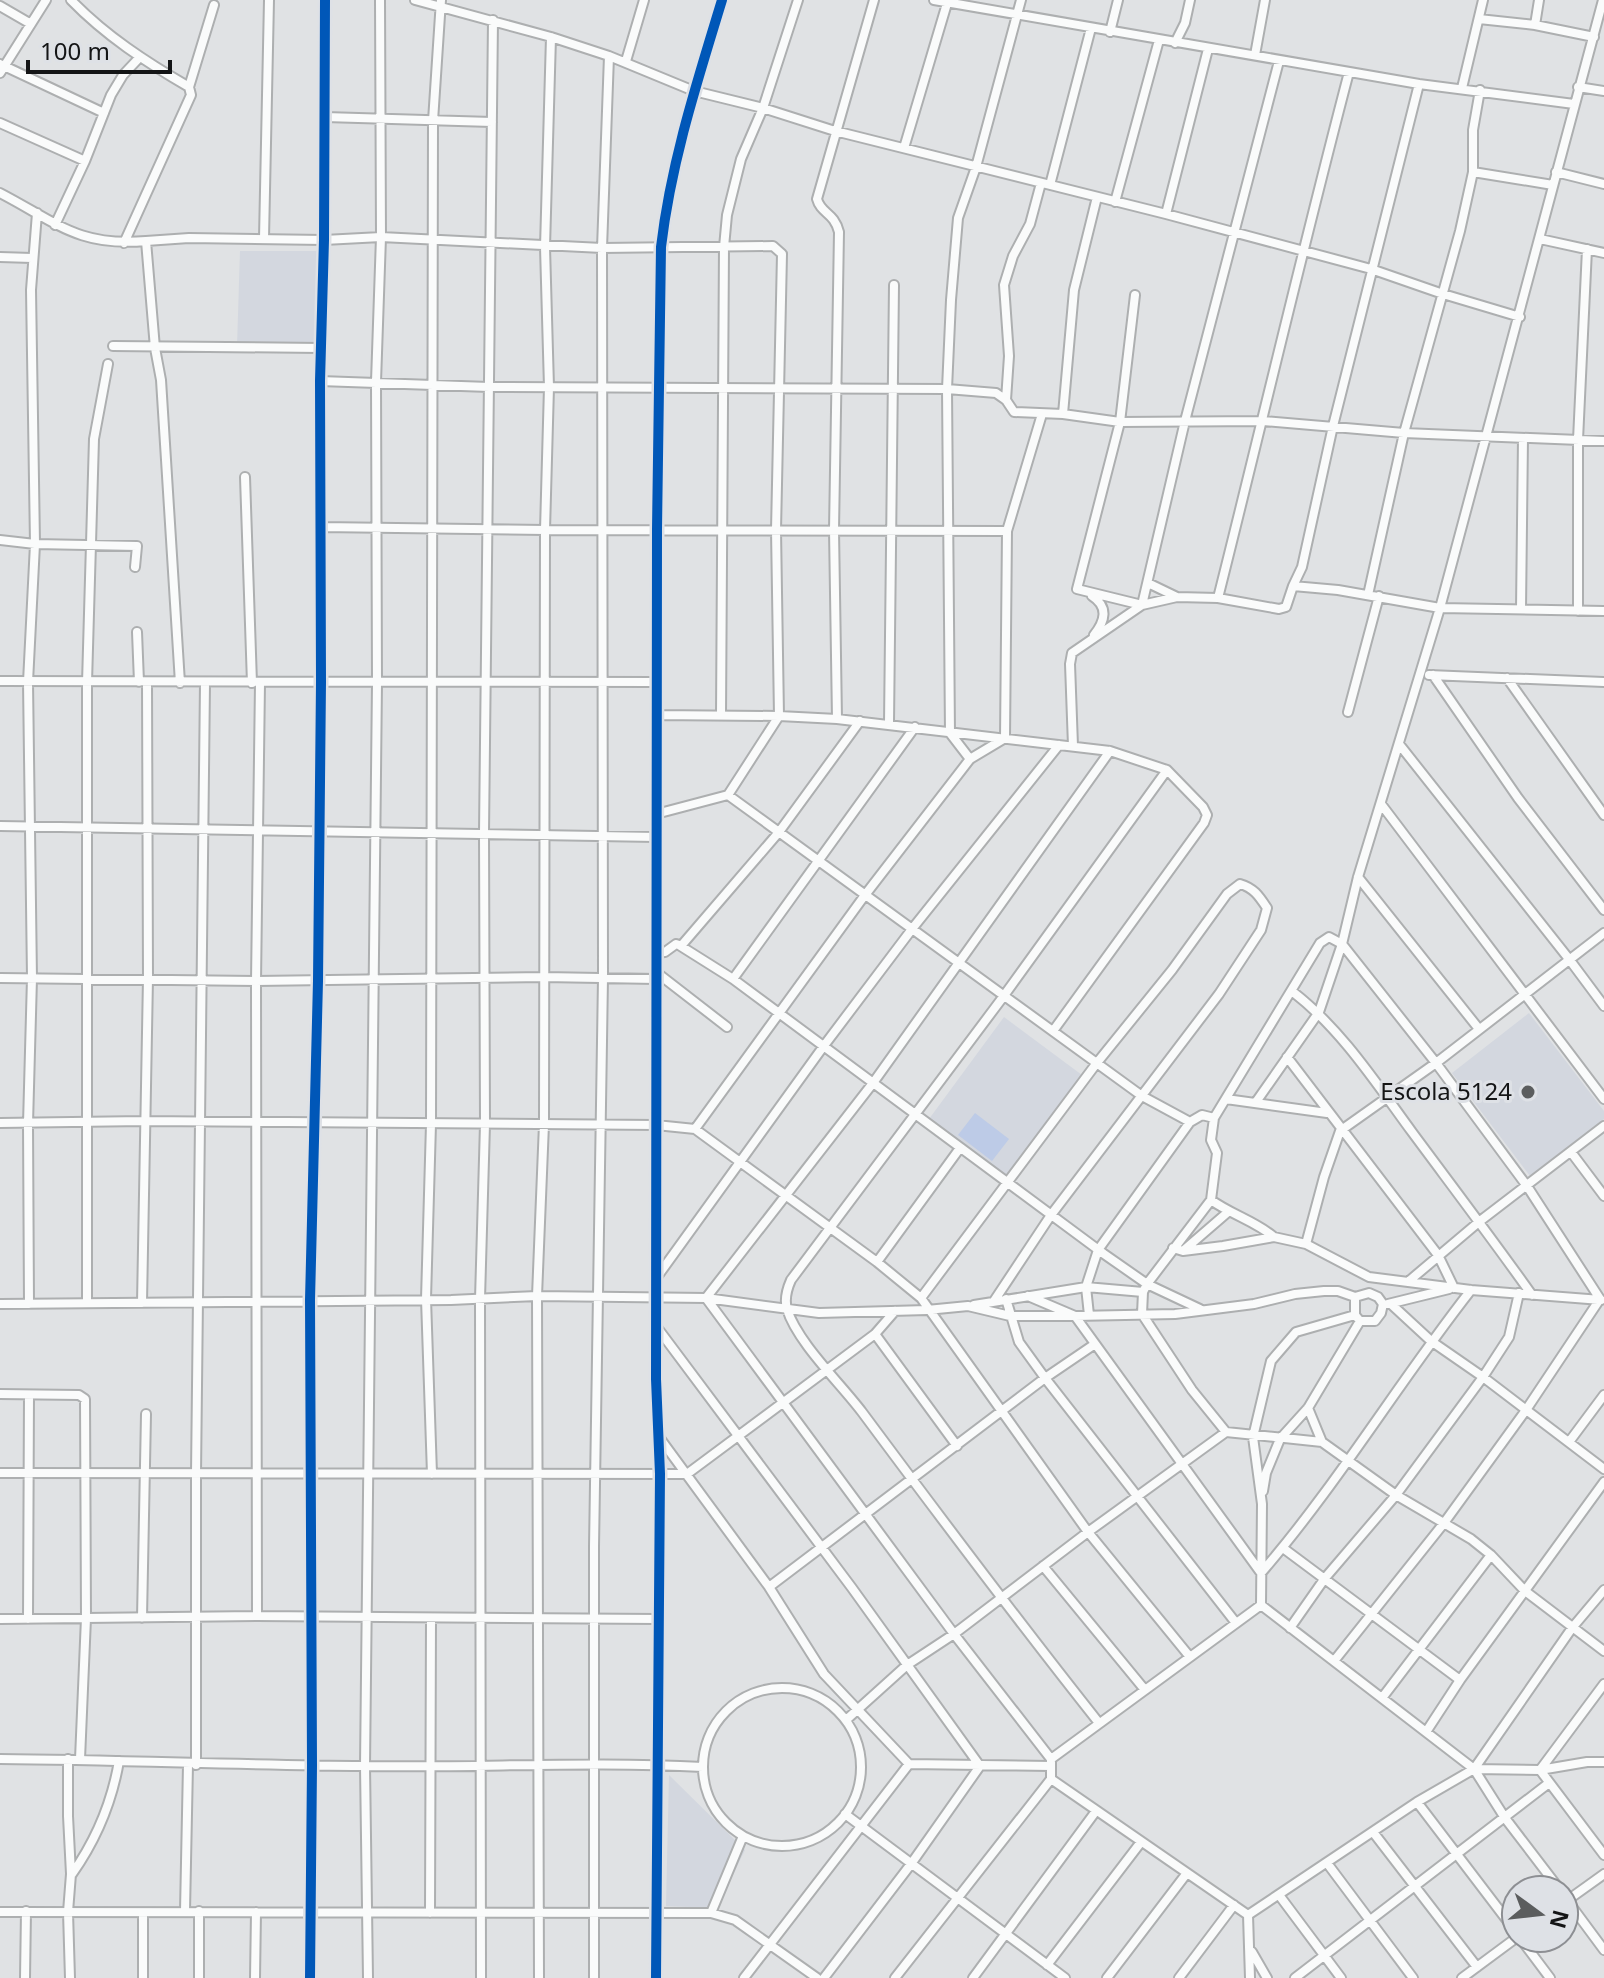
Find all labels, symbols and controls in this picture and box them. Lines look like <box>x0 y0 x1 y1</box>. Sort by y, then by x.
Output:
scale bar <box>28 24 170 74</box>
text: 100 m <box>40 34 110 67</box>
place label: Escola 5124 <box>1380 1074 1512 1107</box>
marker: Escola 5124 <box>1519 1083 1537 1101</box>
north arrow <box>1500 1874 1580 1954</box>
text: N <box>1543 1907 1577 1932</box>

